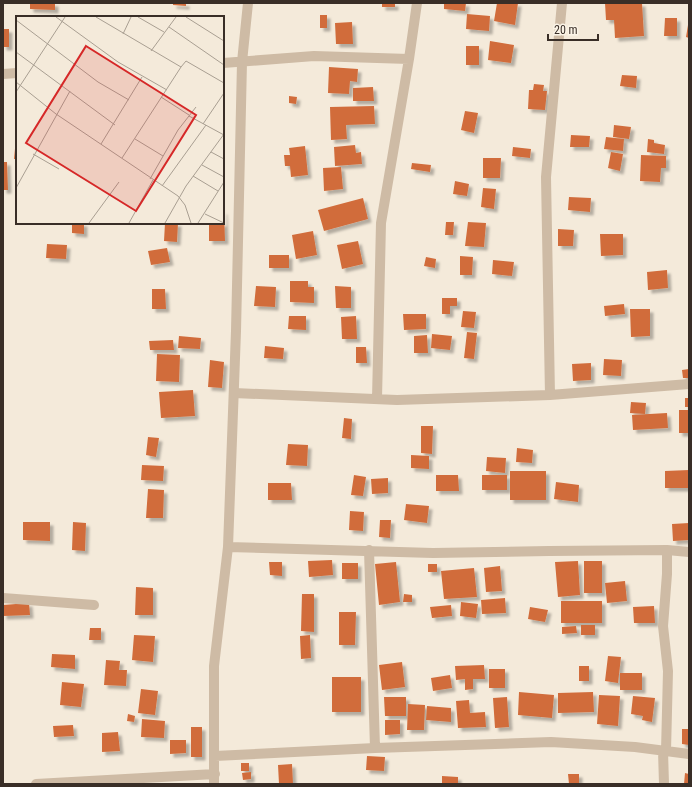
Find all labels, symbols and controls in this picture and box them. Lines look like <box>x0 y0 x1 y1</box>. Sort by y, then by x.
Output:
inset map <box>16 16 224 224</box>
scale bar <box>548 16 598 42</box>
text: 20 m <box>554 23 578 37</box>

